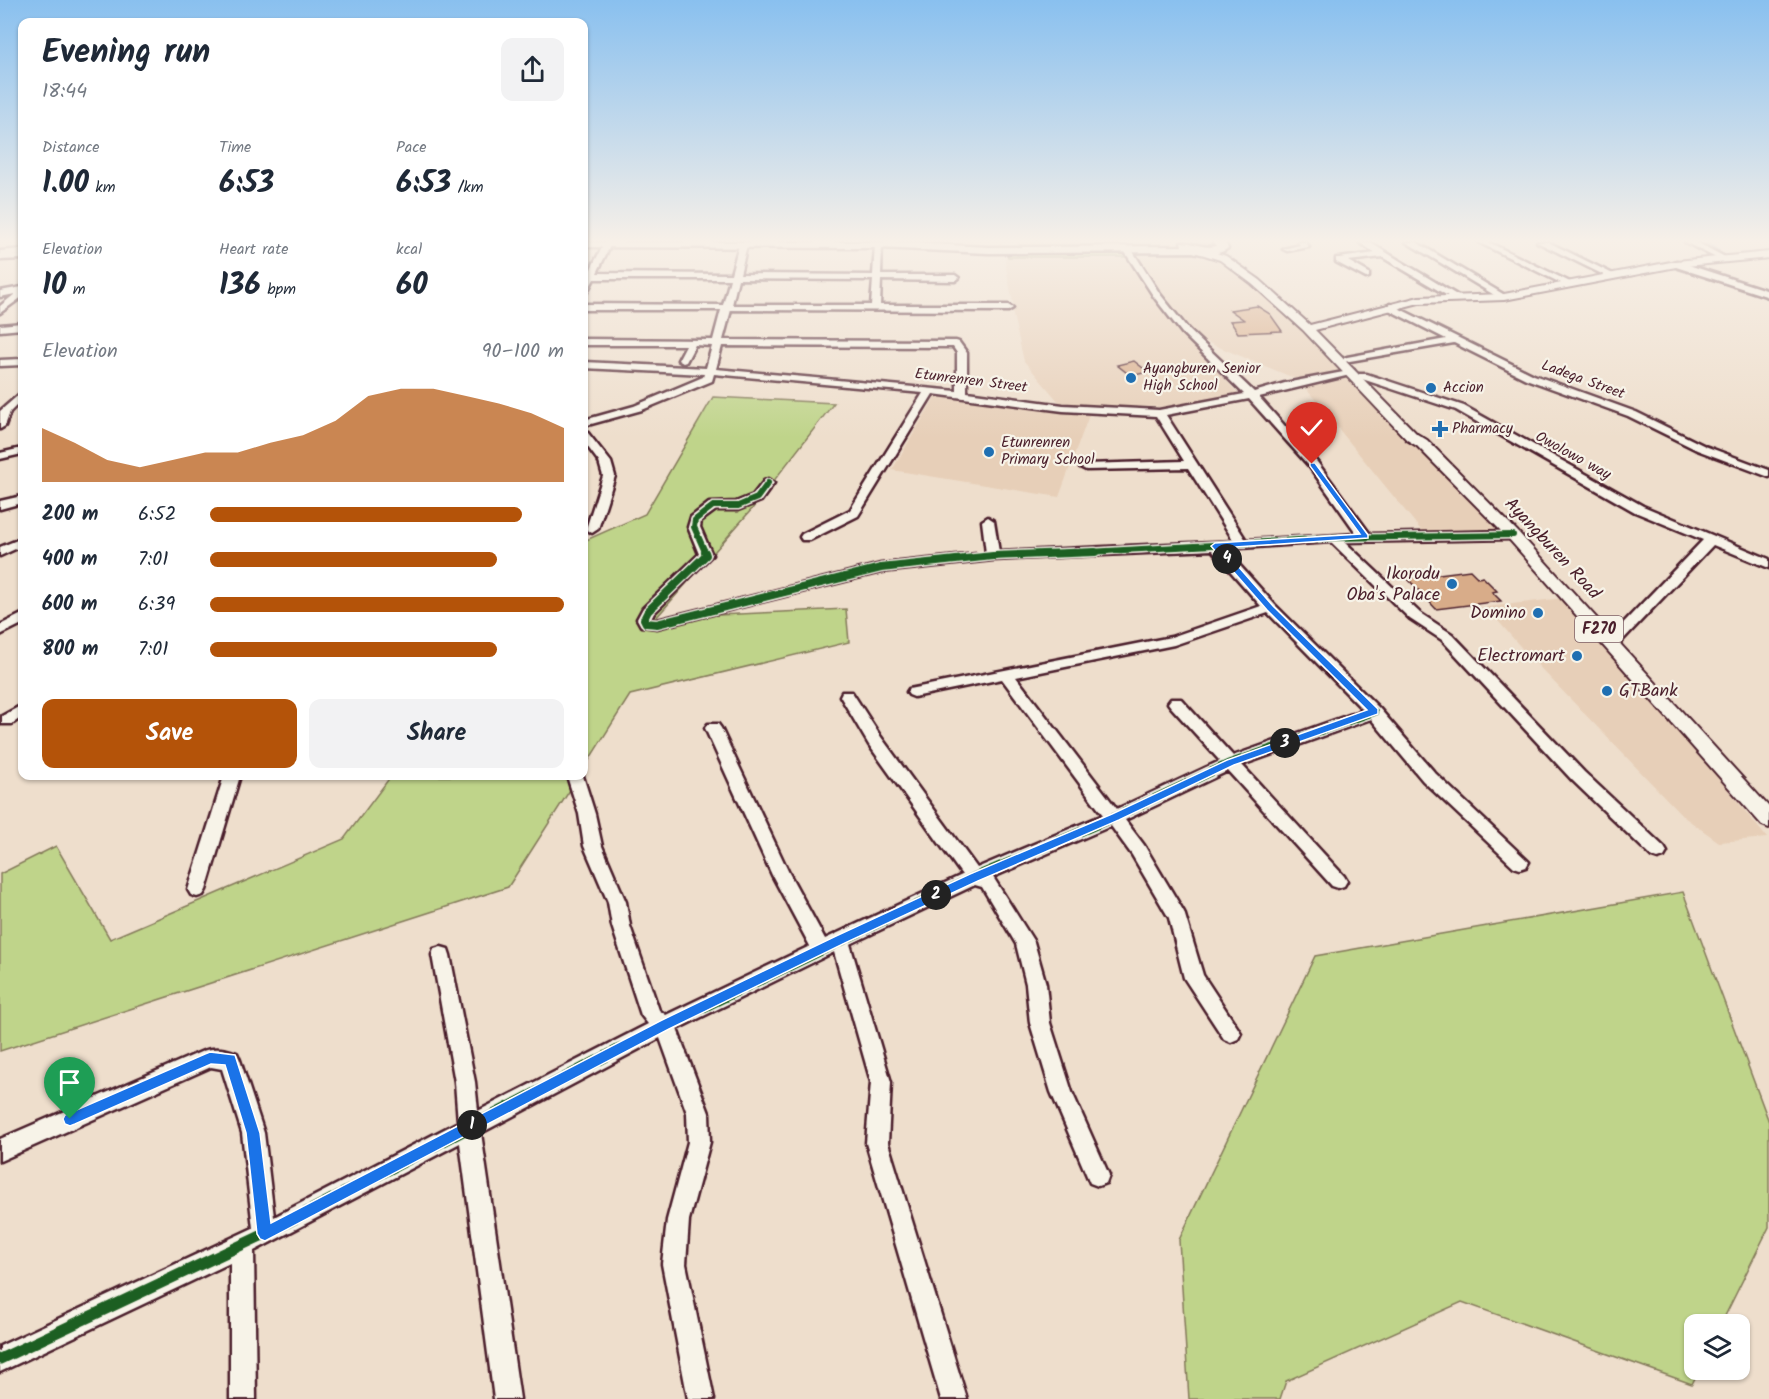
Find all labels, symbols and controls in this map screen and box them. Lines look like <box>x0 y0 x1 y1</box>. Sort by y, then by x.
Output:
text: Evening run <box>42 27 210 80</box>
button: share <box>501 38 564 101</box>
text: 18:44 <box>42 76 87 108</box>
text: Distance <box>42 135 100 160</box>
text: Time <box>219 135 251 160</box>
text: Pace <box>396 135 427 160</box>
text: 1.00 <box>42 160 89 208</box>
text: 6:53 <box>219 160 274 208</box>
text: 6:53 <box>396 160 451 208</box>
text: km <box>89 175 116 200</box>
text: /km <box>451 175 484 200</box>
text: Elevation <box>42 237 103 262</box>
text: Heart rate <box>219 237 289 262</box>
text: kcal <box>396 237 422 262</box>
text: 10 <box>42 262 66 310</box>
text: 136 <box>219 262 261 310</box>
text: 60 <box>396 262 428 310</box>
text: m <box>66 277 86 302</box>
text: bpm <box>261 277 296 302</box>
text: Elevation <box>42 336 118 368</box>
text: 90–100 m <box>482 336 564 368</box>
street label: Ladega Street <box>1538 354 1628 406</box>
place label: Ayangburen Senior High School <box>1143 357 1261 398</box>
street label: Etunrenren Street <box>913 362 1029 400</box>
marker: Ayangburen Senior High School <box>1124 371 1138 385</box>
place label: Accion <box>1443 376 1484 400</box>
marker: Accion <box>1424 381 1438 395</box>
pin <box>1286 402 1337 464</box>
icon: check <box>1295 411 1328 444</box>
place label: Pharmacy <box>1452 417 1514 441</box>
marker: Pharmacy <box>1433 422 1447 436</box>
street label: Owolowo way <box>1531 425 1616 487</box>
place label: Etunrenren Primary School <box>1001 431 1095 472</box>
marker: Etunrenren Primary School <box>982 445 996 459</box>
street label: Ayangburen Road <box>1497 491 1608 608</box>
text: 200 m <box>42 499 98 531</box>
text: 6:52 <box>138 499 176 531</box>
text: 400 m <box>42 544 98 576</box>
text: 7:01 <box>138 544 168 576</box>
pin: 4 <box>1212 544 1242 574</box>
text: 4 <box>1223 546 1231 571</box>
place label: Ikorodu Oba's Palace <box>1346 560 1440 610</box>
marker: Ikorodu Oba's Palace <box>1445 577 1459 591</box>
text: 600 m <box>42 589 97 621</box>
text: 6:39 <box>138 589 175 621</box>
place label: Domino <box>1470 599 1526 628</box>
marker: Domino <box>1531 606 1545 620</box>
road number: F270 <box>1575 616 1623 642</box>
text: 800 m <box>42 634 98 666</box>
text: 7:01 <box>138 634 168 666</box>
place label: Electromart <box>1477 642 1566 671</box>
marker: Electromart <box>1570 649 1584 663</box>
place label: GTBank <box>1619 677 1678 706</box>
marker: GTBank <box>1600 684 1614 698</box>
button: Save <box>42 699 297 768</box>
button: Share <box>309 699 564 768</box>
pin: 3 <box>1270 728 1300 758</box>
text: 3 <box>1281 730 1289 755</box>
pin: 2 <box>921 880 951 910</box>
text: 2 <box>931 882 941 907</box>
pin <box>44 1057 95 1119</box>
icon: arrive <box>53 1066 86 1099</box>
pin: 1 <box>457 1110 487 1140</box>
text: 1 <box>470 1112 474 1137</box>
map controls <box>1684 1314 1750 1380</box>
button: layers <box>1684 1314 1750 1380</box>

